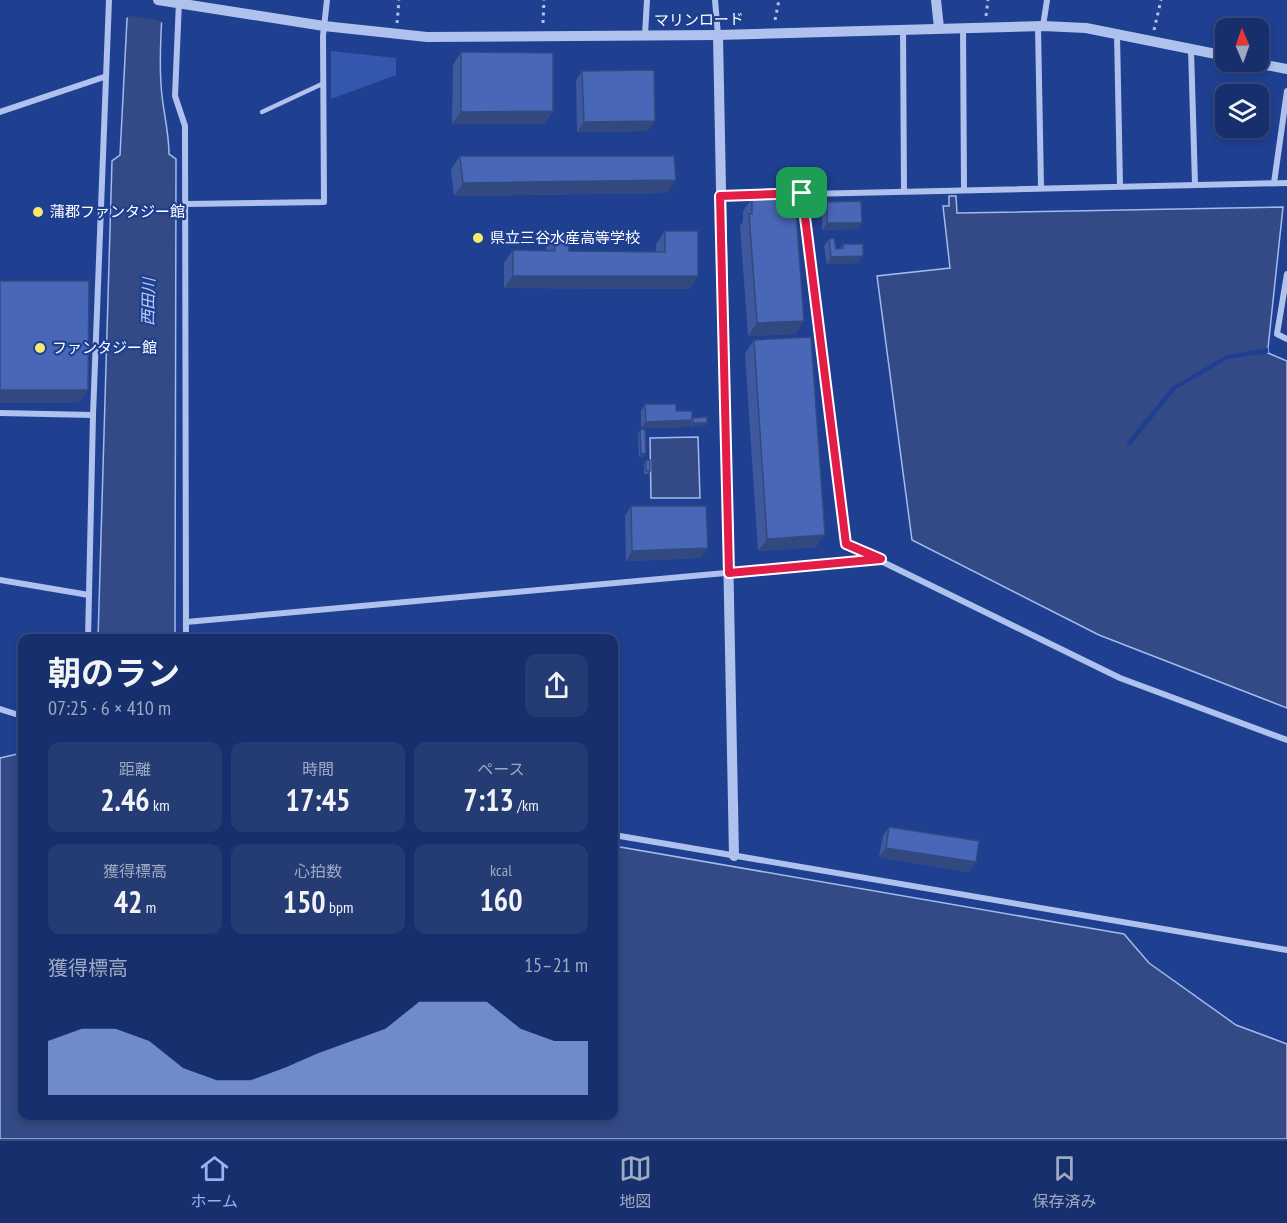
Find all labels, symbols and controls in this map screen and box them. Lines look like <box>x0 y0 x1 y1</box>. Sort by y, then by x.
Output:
street label: マリンロード <box>654 9 744 30</box>
north arrow <box>1215 18 1269 72</box>
map controls <box>1215 18 1269 138</box>
button: layers <box>1215 84 1269 138</box>
pin <box>776 167 827 218</box>
icon: arrive <box>785 176 818 209</box>
place label: 蒲郡ファンタジー館 <box>50 202 185 221</box>
marker: 蒲郡ファンタジー館 <box>31 205 45 219</box>
place label: 県立三谷水産高等学校 <box>490 228 640 247</box>
marker: 県立三谷水産高等学校 <box>471 231 485 245</box>
water label: 西田川 <box>138 276 158 326</box>
place label: ファンタジー館 <box>52 338 157 357</box>
marker: ファンタジー館 <box>33 341 47 355</box>
text: 朝のラン <box>48 651 180 694</box>
button: share <box>525 654 588 717</box>
text: 07:25 · 6 × 410 m <box>48 695 171 721</box>
text: 距離 <box>119 759 151 779</box>
text: 時間 <box>302 759 334 779</box>
text: ペース <box>477 759 525 779</box>
text: 2.46 <box>100 780 150 819</box>
text: 17:45 <box>286 780 350 819</box>
text: 7:13 <box>463 780 514 819</box>
text: km <box>150 795 170 815</box>
text: /km <box>514 795 539 815</box>
text: kcal <box>490 860 512 880</box>
text: 獲得標高 <box>103 861 167 881</box>
text: 心拍数 <box>294 861 342 881</box>
text: 160 <box>479 880 523 919</box>
text: 42 <box>114 882 142 921</box>
text: 150 <box>283 882 326 921</box>
text: m <box>142 897 156 917</box>
text: bpm <box>326 897 353 917</box>
text: 15–21 m <box>524 952 588 978</box>
text: 獲得標高 <box>48 955 128 981</box>
tab: ホーム <box>190 1152 238 1212</box>
tab: 地図 <box>619 1152 652 1212</box>
tab: 保存済み <box>1033 1152 1097 1212</box>

